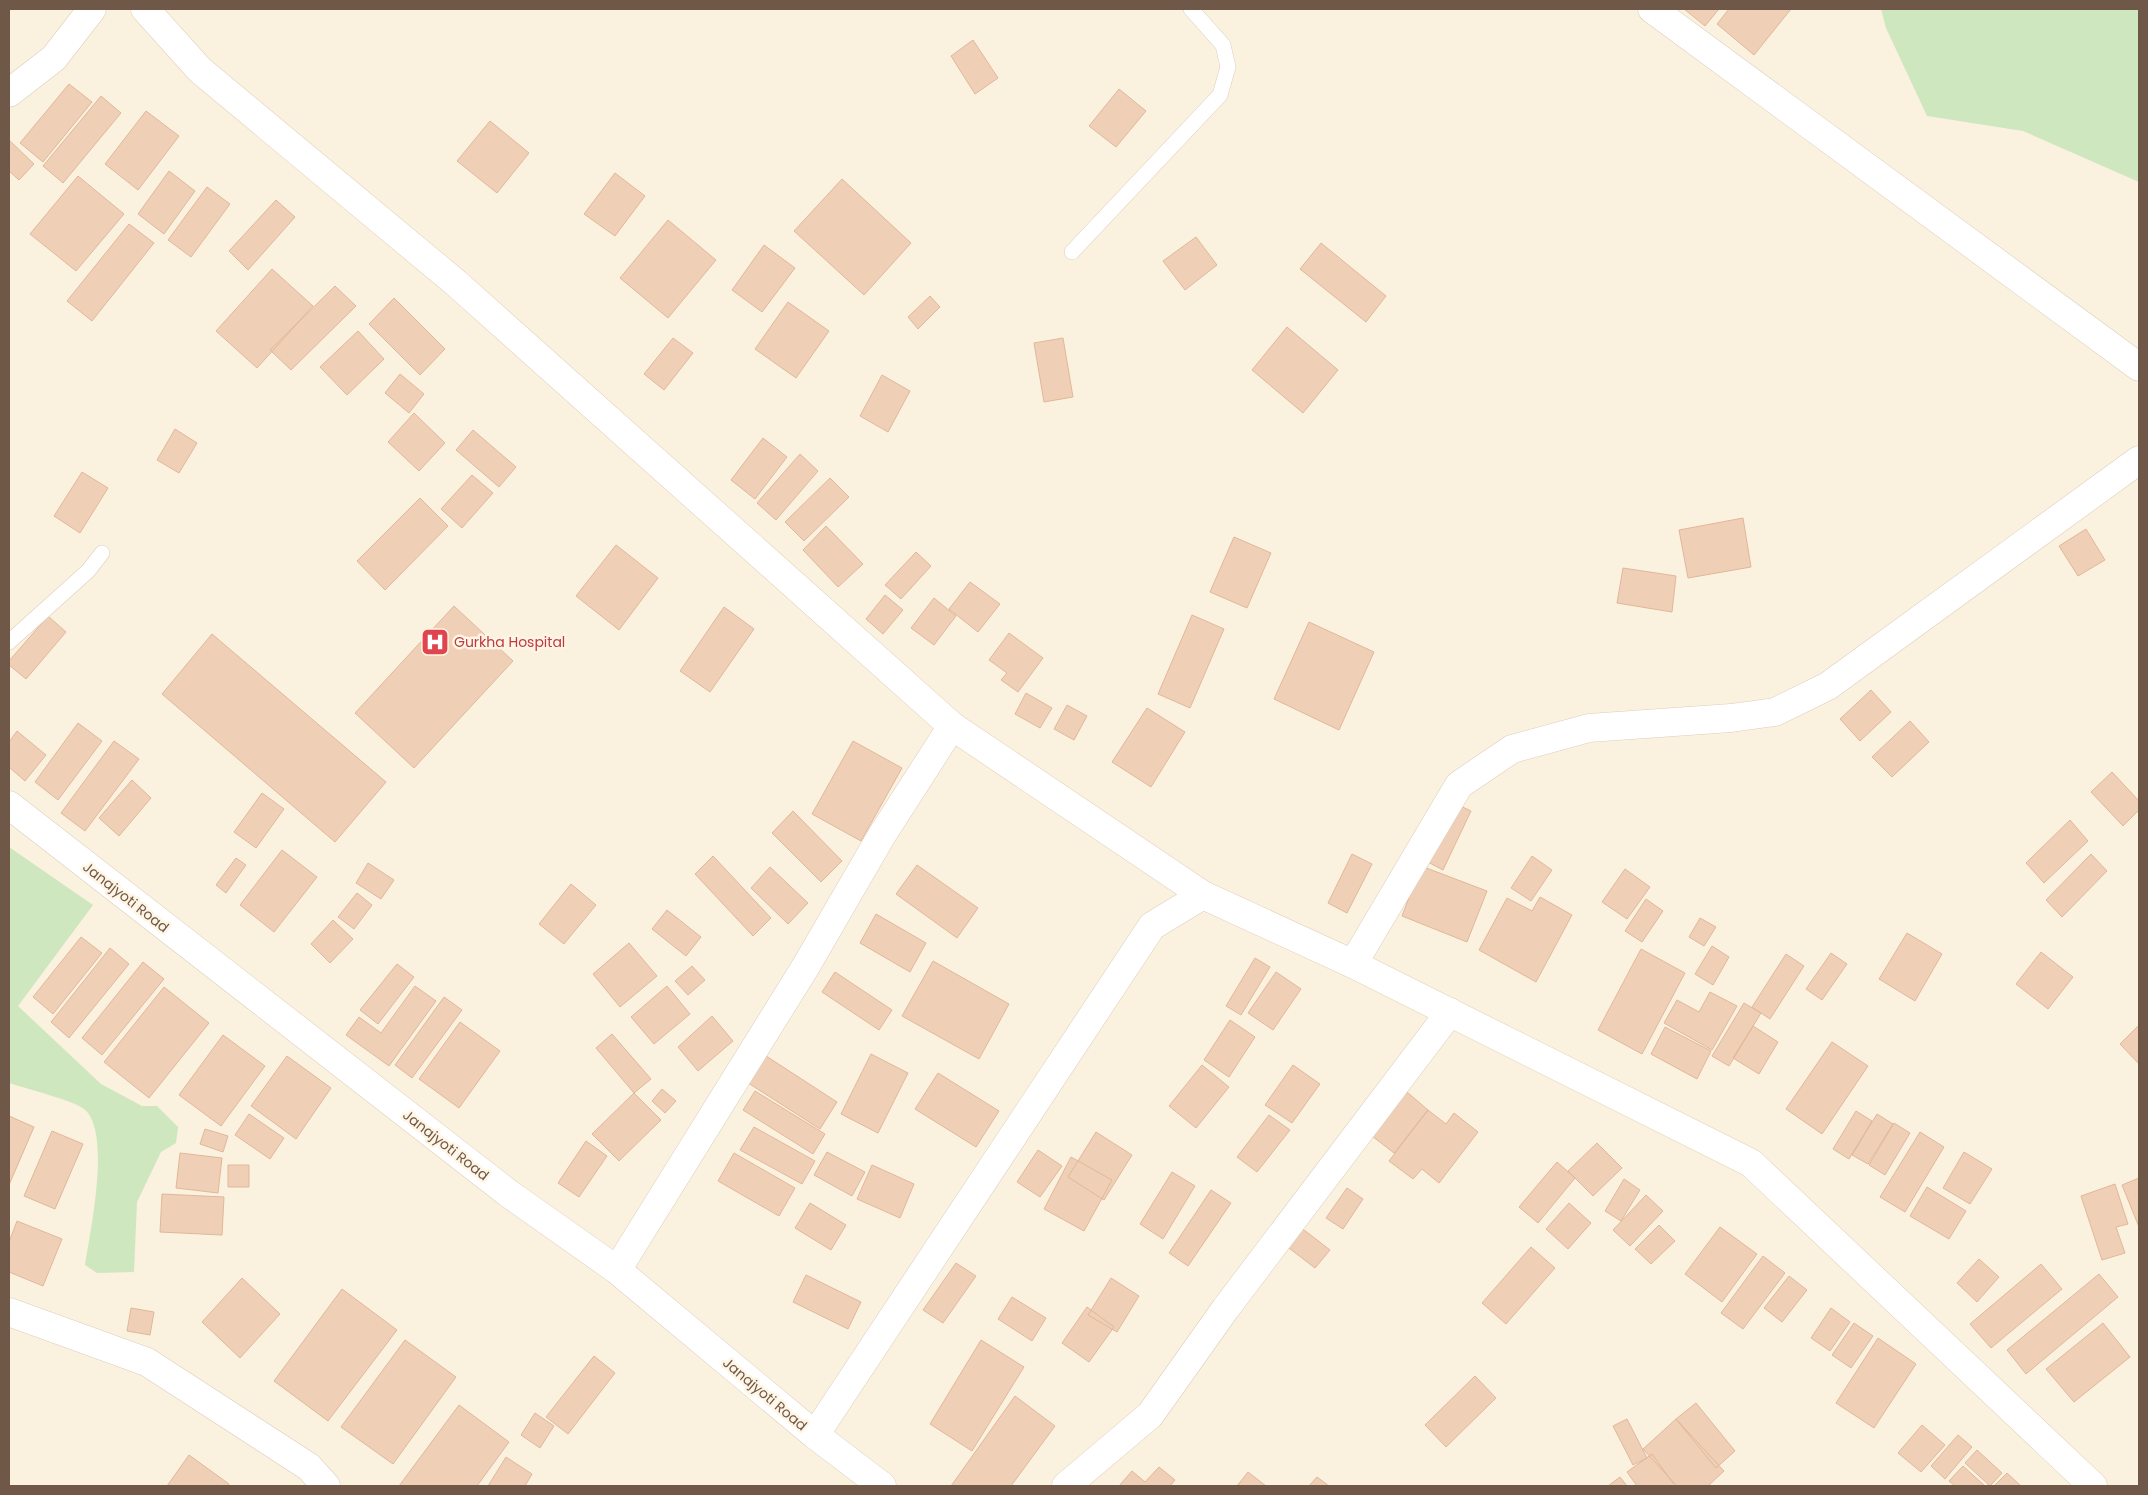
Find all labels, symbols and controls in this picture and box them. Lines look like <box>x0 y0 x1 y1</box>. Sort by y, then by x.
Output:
hospital icon: Gurkha Hospital <box>420 627 450 657</box>
place label: Gurkha Hospital <box>454 632 565 652</box>
street label: Janajyoti Road <box>79 857 173 937</box>
street label: Janajyoti Road <box>399 1105 493 1185</box>
street label: Janajyoti Road <box>719 1353 811 1435</box>

